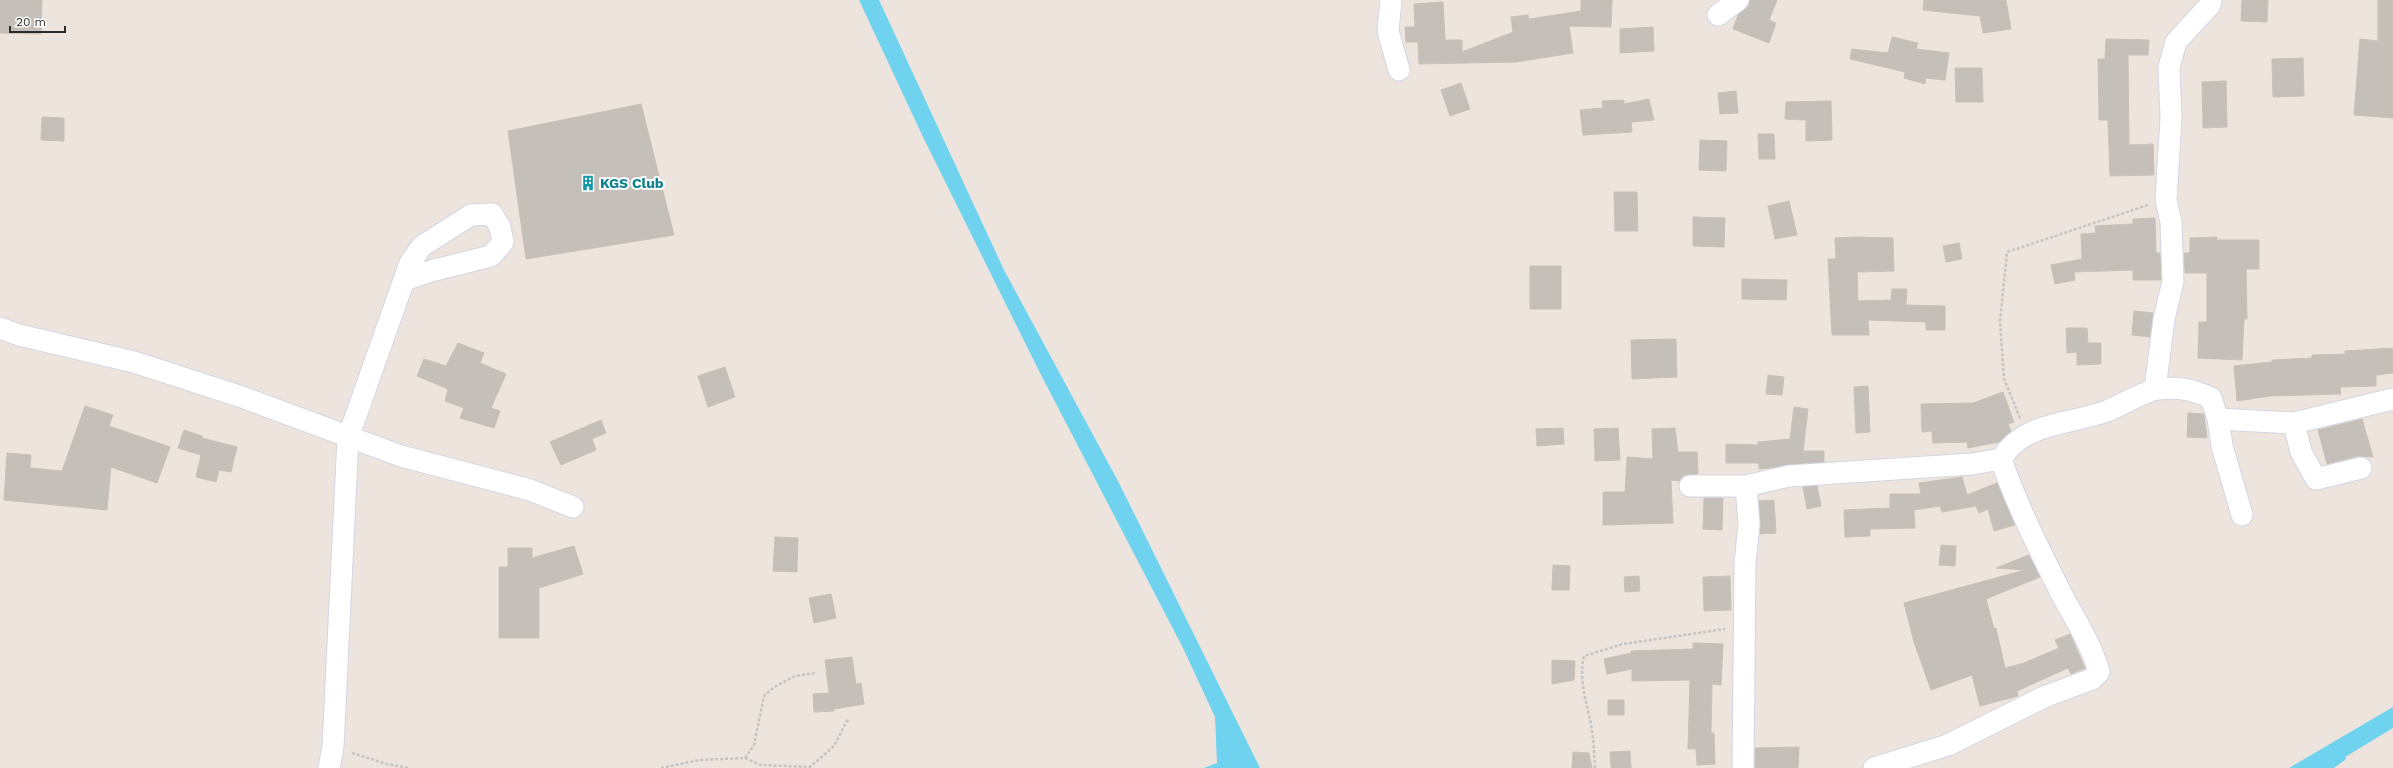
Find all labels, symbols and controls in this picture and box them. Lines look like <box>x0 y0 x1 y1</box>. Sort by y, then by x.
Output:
scale bar <box>10 8 65 34</box>
text: 20 m <box>16 15 46 29</box>
building icon: KGS Club <box>579 174 597 192</box>
place label: KGS Club <box>600 175 664 191</box>

